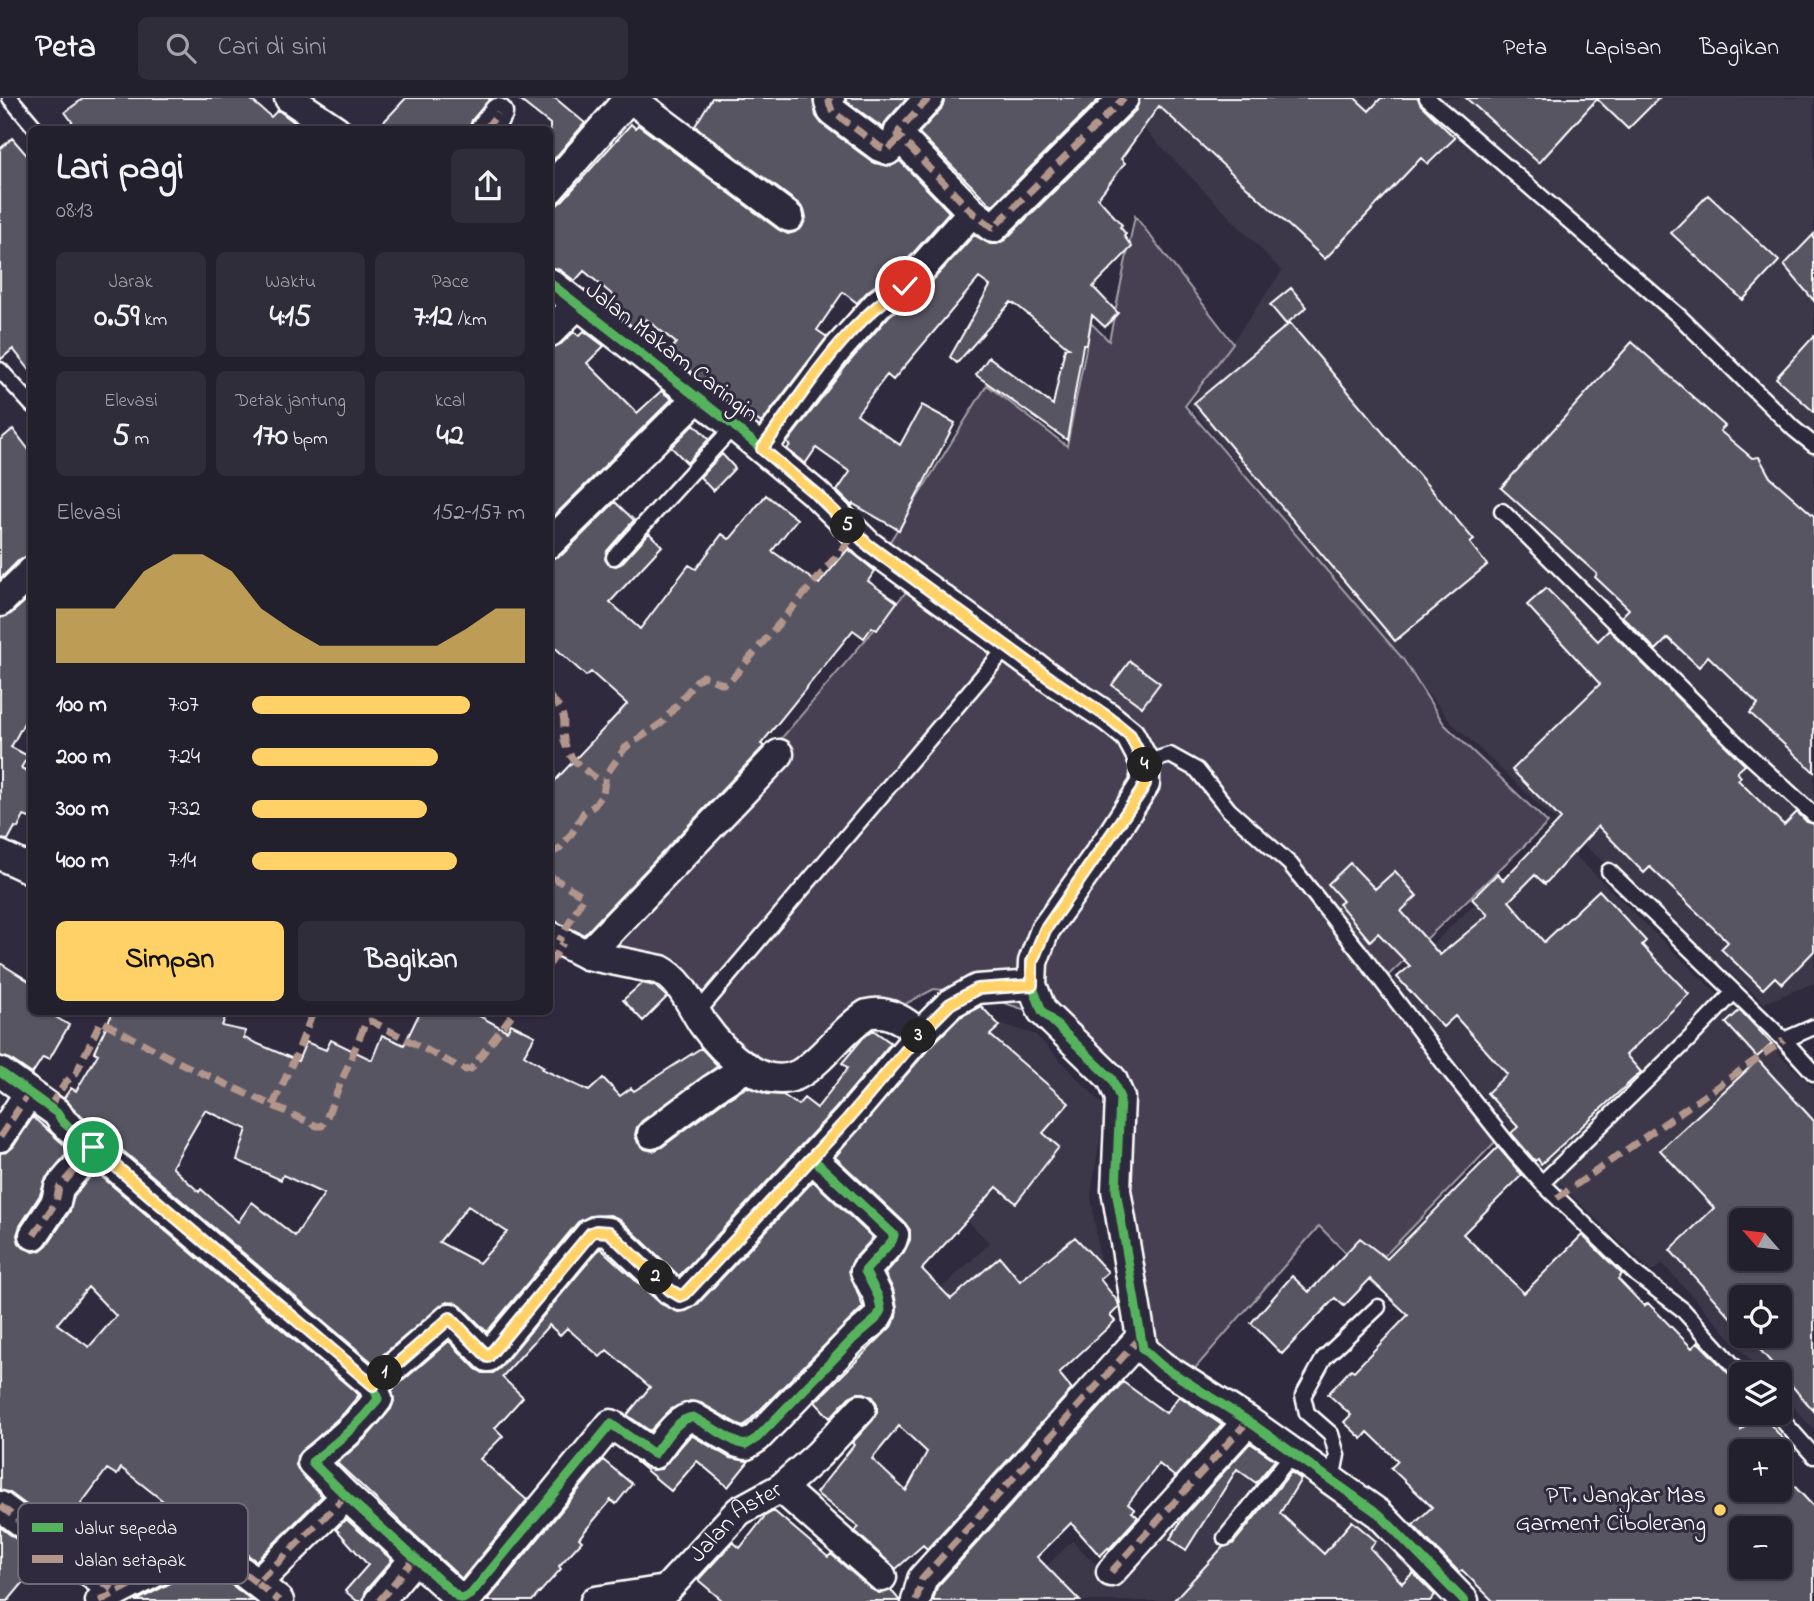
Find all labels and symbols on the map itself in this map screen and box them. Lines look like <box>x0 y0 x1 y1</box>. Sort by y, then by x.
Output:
pin <box>875 256 935 316</box>
street label: Jalan Makam Caringin <box>577 274 765 432</box>
pin: 5 <box>830 508 866 544</box>
pin: 4 <box>1128 748 1162 782</box>
pin: 3 <box>902 1018 936 1054</box>
pin <box>63 1117 123 1177</box>
north arrow <box>1729 1208 1792 1270</box>
pin: 2 <box>638 1260 674 1294</box>
pin: 1 <box>368 1356 402 1390</box>
street label: Jalan Aster <box>681 1473 789 1571</box>
place label: PT. Jangkar Mas Garment Cibolerang <box>1516 1479 1706 1542</box>
marker: PT. Jangkar Mas Garment Cibolerang <box>1712 1502 1728 1518</box>
legend <box>18 1503 248 1584</box>
text: Jalur sepeda <box>75 1516 177 1543</box>
text: Jalan setapak <box>75 1548 187 1575</box>

